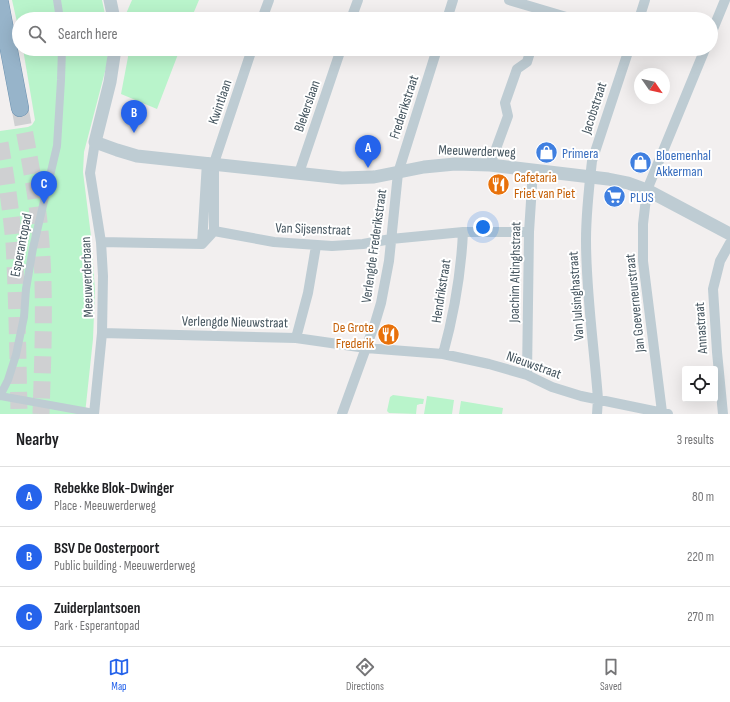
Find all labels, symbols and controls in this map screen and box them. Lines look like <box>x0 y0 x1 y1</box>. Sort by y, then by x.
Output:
search box <box>12 12 718 56</box>
icon: search <box>26 23 48 45</box>
text: Search here <box>58 25 118 44</box>
north arrow <box>634 68 670 104</box>
street label: Frederikstraat <box>386 73 422 141</box>
street label: Kwintlaan <box>204 77 236 127</box>
street label: Blekerslaan <box>290 78 324 134</box>
street label: Jacobstraat <box>577 80 610 137</box>
pin: B <box>121 100 147 133</box>
pin: A <box>355 135 381 168</box>
shop icon: Primera <box>533 140 559 166</box>
street label: Meeuwerderweg <box>438 141 516 161</box>
place label: Primera <box>562 145 598 162</box>
place label: Bloemenhal Akkerman <box>655 147 711 180</box>
shop icon: Bloemenhal Akkerman <box>628 150 654 176</box>
place label: Cafetaria Friet van Piet <box>514 169 575 202</box>
pin: C <box>31 171 57 204</box>
restaurant icon: Cafetaria Friet van Piet <box>486 172 512 198</box>
supermarket icon: PLUS <box>601 184 627 210</box>
street label: Verlengde Frederikstraat <box>358 188 390 304</box>
place label: PLUS <box>630 189 654 206</box>
street label: Esperantopad <box>7 212 36 278</box>
your location <box>473 217 493 237</box>
street label: Van Sijsenstraat <box>275 219 351 239</box>
street label: Joachim Altinghstraat <box>506 221 524 324</box>
street label: Meeuwerderbaan <box>77 236 97 318</box>
street label: Van Julsinghastraat <box>564 251 588 341</box>
street label: Jan Goeverneurstraat <box>621 253 649 354</box>
street label: Hendrikstraat <box>428 258 454 324</box>
street label: Annastraat <box>691 302 711 355</box>
street label: Verlengde Nieuwstraat <box>182 313 288 331</box>
place label: De Grote Frederik <box>333 319 375 352</box>
restaurant icon: De Grote Frederik <box>376 322 402 348</box>
street label: Nieuwstraat <box>504 347 564 383</box>
map controls <box>682 366 718 402</box>
button: locate <box>682 366 718 402</box>
text: Nearby <box>16 430 59 450</box>
text: 3 results <box>677 432 714 448</box>
text: Rebekke Blok-Dwinger <box>54 479 174 498</box>
text: A <box>26 489 32 505</box>
text: 80 m <box>692 489 714 505</box>
text: Place · Meeuwerderweg <box>54 498 156 514</box>
text: BSV De Oosterpoort <box>54 539 159 558</box>
text: B <box>26 549 32 565</box>
text: 220 m <box>687 549 714 565</box>
text: Public building · Meeuwerderweg <box>54 558 196 574</box>
text: Zuiderplantsoen <box>54 599 140 618</box>
text: C <box>26 609 32 625</box>
text: 270 m <box>687 609 714 625</box>
text: Park · Esperantopad <box>54 618 140 634</box>
tab: Map <box>108 656 130 693</box>
tab: Directions <box>346 656 384 693</box>
tab: Saved <box>600 656 622 693</box>

